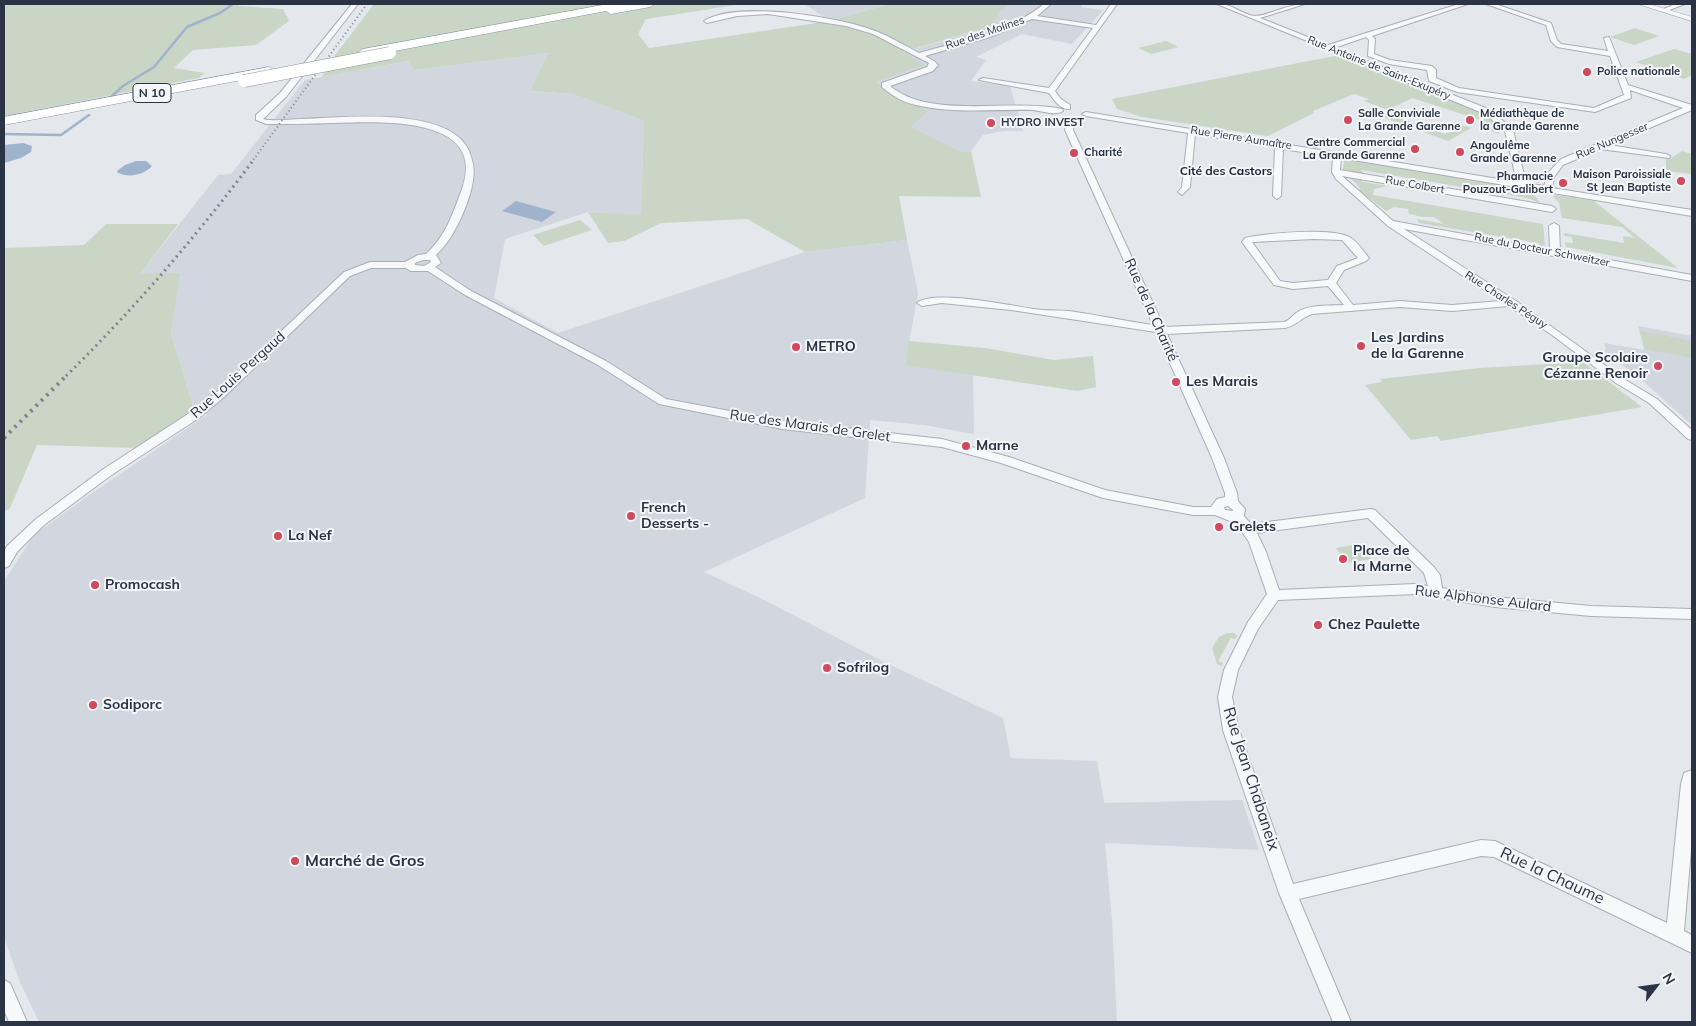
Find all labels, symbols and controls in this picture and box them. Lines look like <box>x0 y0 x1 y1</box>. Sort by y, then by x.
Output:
street label: Rue des Molines <box>944 13 1026 53</box>
street label: Rue Antoine de Saint-Exupéry <box>1306 33 1452 103</box>
place label: Police nationale <box>1597 65 1680 79</box>
marker: Police nationale <box>1581 66 1593 78</box>
road number: N 10 <box>133 84 171 102</box>
place label: Salle Conviviale La Grande Garenne <box>1358 107 1460 133</box>
place label: Médiathèque de la Grande Garenne <box>1480 107 1579 133</box>
marker: Salle Conviviale La Grande Garenne <box>1342 114 1354 126</box>
marker: Médiathèque de la Grande Garenne <box>1464 114 1476 126</box>
place label: HYDRO INVEST <box>1001 116 1084 130</box>
marker: HYDRO INVEST <box>985 117 997 129</box>
street label: Rue Nungesser <box>1574 120 1650 162</box>
street label: Rue Pierre Aumaître <box>1189 123 1293 153</box>
place label: Centre Commercial La Grande Garenne <box>1303 136 1405 162</box>
place label: Angoulême Grande Garenne <box>1470 139 1556 165</box>
marker: Centre Commercial La Grande Garenne <box>1409 143 1421 155</box>
place label: Charité <box>1084 146 1122 160</box>
marker: Angoulême Grande Garenne <box>1454 146 1466 158</box>
marker: Charité <box>1068 147 1080 159</box>
district label: Cité des Castors <box>1180 164 1272 178</box>
place label: Maison Paroissiale St Jean Baptiste <box>1573 168 1671 194</box>
place label: Pharmacie Pouzout-Galibert <box>1463 170 1553 196</box>
street label: Rue Colbert <box>1385 173 1445 197</box>
marker: Maison Paroissiale St Jean Baptiste <box>1675 175 1687 187</box>
marker: Pharmacie Pouzout-Galibert <box>1557 177 1569 189</box>
street label: Rue du Docteur Schweitzer <box>1473 230 1611 270</box>
street label: Rue de la Charité <box>1121 256 1181 364</box>
street label: Rue Charles Péguy <box>1462 268 1550 332</box>
street label: Rue Louis Pergaud <box>187 328 289 422</box>
place label: Les Jardins de la Garenne <box>1371 330 1464 362</box>
place label: METRO <box>806 339 856 355</box>
marker: Les Jardins de la Garenne <box>1355 340 1367 352</box>
marker: METRO <box>790 341 802 353</box>
place label: Groupe Scolaire Cézanne Renoir <box>1542 350 1648 382</box>
marker: Groupe Scolaire Cézanne Renoir <box>1652 360 1664 372</box>
place label: Les Marais <box>1186 374 1258 390</box>
marker: Les Marais <box>1170 376 1182 388</box>
street label: Rue des Marais de Grelet <box>729 406 891 446</box>
place label: Marne <box>976 438 1018 454</box>
marker: Marne <box>960 440 972 452</box>
place label: French Desserts - <box>641 500 709 532</box>
marker: French Desserts - <box>625 510 637 522</box>
place label: Grelets <box>1229 519 1276 535</box>
marker: Grelets <box>1213 521 1225 533</box>
place label: La Nef <box>288 528 332 544</box>
marker: La Nef <box>272 530 284 542</box>
place label: Place de la Marne <box>1353 543 1412 576</box>
marker: Place de la Marne <box>1337 553 1349 565</box>
place label: Promocash <box>105 577 180 593</box>
marker: Promocash <box>89 579 101 591</box>
street label: Rue Alphonse Aulard <box>1414 582 1552 616</box>
place label: Chez Paulette <box>1328 617 1420 633</box>
marker: Chez Paulette <box>1312 619 1324 631</box>
place label: Sofrilog <box>837 660 889 676</box>
marker: Sofrilog <box>821 662 833 674</box>
place label: Sodiporc <box>103 697 162 713</box>
marker: Sodiporc <box>87 699 99 711</box>
street label: Rue Jean Chabaneix <box>1219 705 1283 853</box>
street label: Rue la Chaume <box>1497 843 1607 909</box>
place label: Marché de Gros <box>305 851 424 871</box>
marker: Marché de Gros <box>289 855 301 867</box>
north arrow <box>1631 961 1681 1011</box>
text: N <box>1659 969 1679 988</box>

